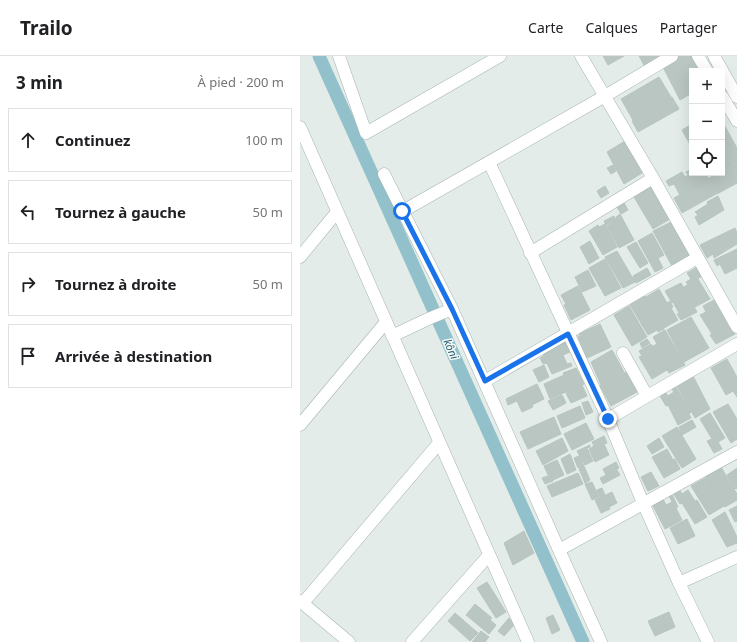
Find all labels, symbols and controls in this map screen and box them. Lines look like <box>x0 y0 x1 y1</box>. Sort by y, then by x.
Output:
text: Trailo <box>20 15 73 41</box>
text: Carte <box>528 18 564 37</box>
text: Calques <box>586 18 638 37</box>
text: Partager <box>660 18 717 37</box>
map controls <box>689 68 725 176</box>
button: + <box>689 68 725 104</box>
text: 3 min <box>16 71 63 94</box>
text: À pied · 200 m <box>198 73 284 91</box>
button: − <box>689 104 725 140</box>
icon: ahead <box>17 129 39 151</box>
text: Continuez <box>55 130 130 150</box>
text: 100 m <box>245 131 283 149</box>
button: locate <box>689 140 725 176</box>
icon: left <box>17 201 39 223</box>
text: Tournez à gauche <box>55 202 186 222</box>
route start <box>393 202 411 220</box>
text: 50 m <box>253 203 283 221</box>
icon: right <box>17 273 39 295</box>
text: Tournez à droite <box>55 274 176 294</box>
text: 50 m <box>253 275 283 293</box>
water label: kôni <box>440 336 463 361</box>
icon: arrive <box>17 345 39 367</box>
text: Arrivée à destination <box>55 346 212 366</box>
route end <box>599 410 617 428</box>

